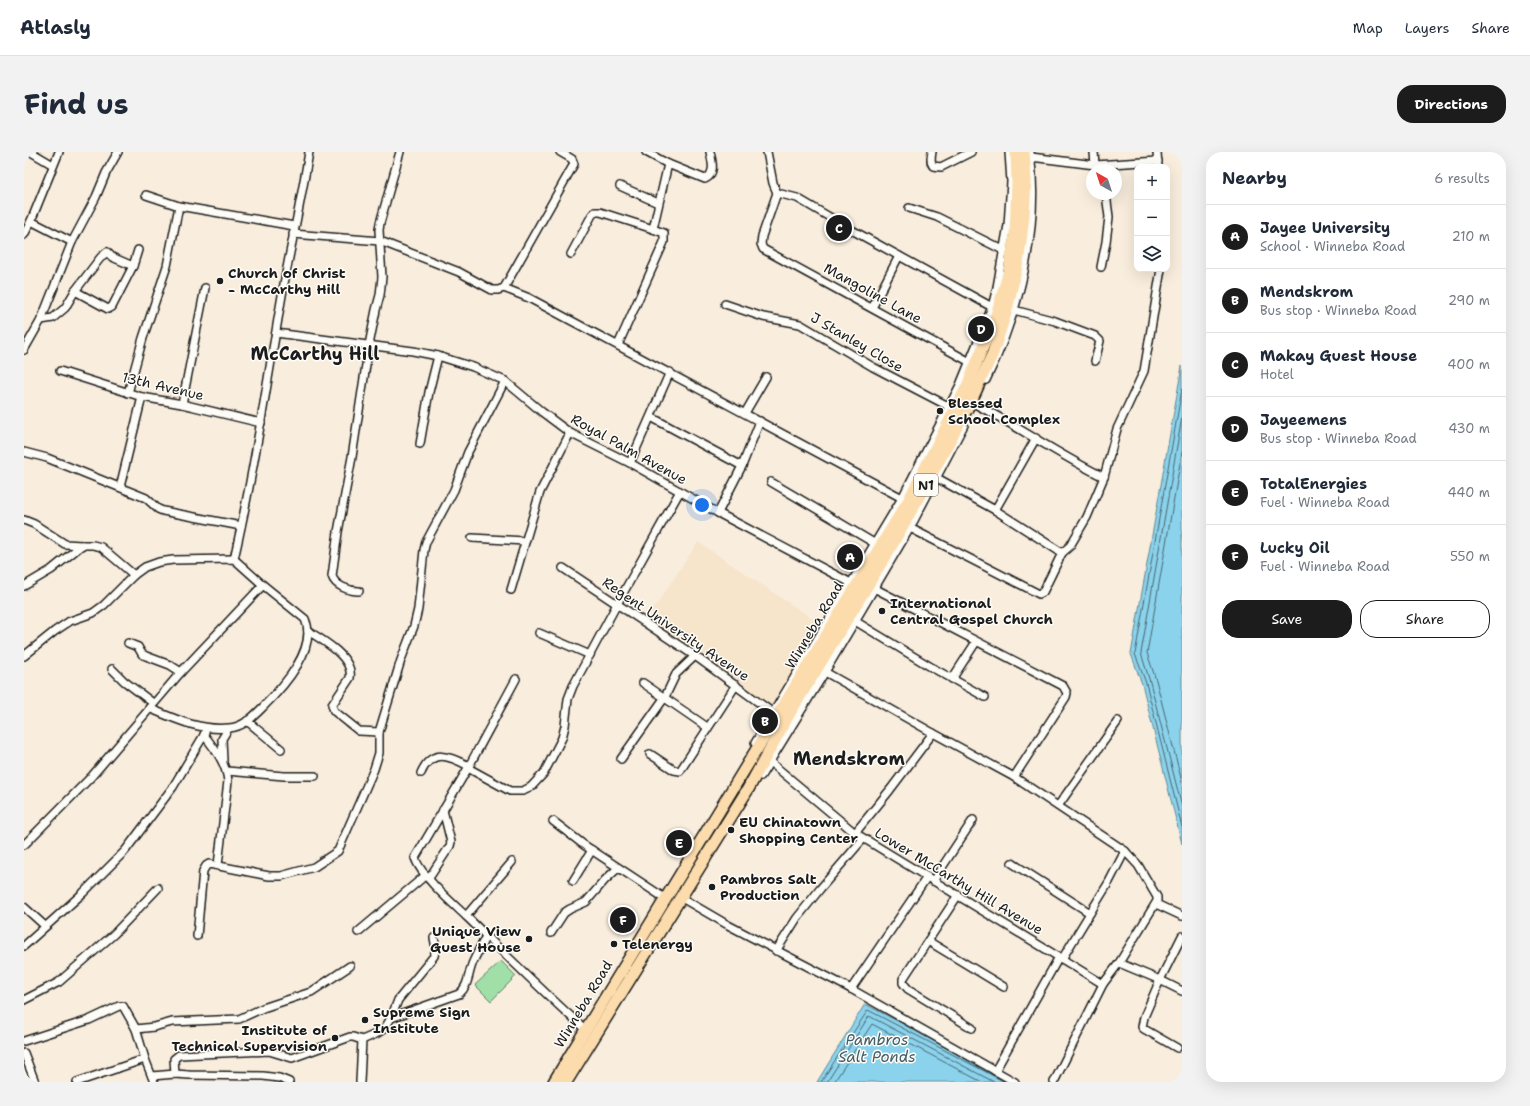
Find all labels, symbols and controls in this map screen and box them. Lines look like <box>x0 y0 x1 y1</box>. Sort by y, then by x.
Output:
text: Atlasly <box>20 15 91 40</box>
text: Map <box>1353 19 1383 37</box>
text: Layers <box>1405 19 1449 37</box>
text: Share <box>1471 19 1510 37</box>
text: Find us <box>24 85 129 123</box>
button: Directions <box>1397 85 1506 123</box>
north arrow <box>1086 164 1122 200</box>
map controls <box>1134 164 1170 272</box>
button: + <box>1134 164 1170 200</box>
text: Nearby <box>1222 167 1287 189</box>
text: 6 results <box>1434 170 1490 187</box>
button: − <box>1134 200 1170 236</box>
pin: C <box>826 213 852 243</box>
text: Jayee University <box>1260 218 1390 238</box>
text: A <box>1230 228 1240 245</box>
text: 210 m <box>1452 228 1490 245</box>
button: layers <box>1134 236 1170 272</box>
text: School · Winneba Road <box>1260 238 1405 255</box>
street label: Mangoline Lane <box>821 259 925 327</box>
place label: Church of Christ - McCarthy Hill <box>228 264 346 298</box>
marker: Church of Christ - McCarthy Hill <box>215 276 225 286</box>
text: Mendskrom <box>1260 282 1353 302</box>
text: B <box>1231 292 1239 309</box>
text: 290 m <box>1448 292 1490 309</box>
text: Bus stop · Winneba Road <box>1260 302 1417 319</box>
street label: J Stanley Close <box>807 308 907 376</box>
pin: D <box>968 314 994 344</box>
district label: McCarthy Hill <box>251 342 379 366</box>
text: Makay Guest House <box>1260 346 1417 366</box>
text: C <box>1231 356 1239 373</box>
text: 400 m <box>1447 356 1490 373</box>
text: Hotel <box>1260 366 1294 383</box>
street label: 13th Avenue <box>120 368 206 404</box>
place label: Blessed School Complex <box>948 394 1060 428</box>
marker: Blessed School Complex <box>935 406 945 416</box>
street label: Royal Palm Avenue <box>568 410 690 488</box>
text: Jayeemens <box>1260 410 1347 430</box>
text: D <box>1230 420 1240 437</box>
text: 430 m <box>1448 420 1490 437</box>
text: Bus stop · Winneba Road <box>1260 430 1417 447</box>
road number: N1 <box>914 474 938 496</box>
text: TotalEnergies <box>1260 474 1367 494</box>
text: E <box>1231 484 1239 501</box>
text: 440 m <box>1448 484 1490 501</box>
text: Fuel · Winneba Road <box>1260 494 1390 511</box>
your location <box>692 495 712 515</box>
text: Lucky Oil <box>1260 538 1330 558</box>
pin: A <box>837 542 863 572</box>
text: F <box>1231 548 1239 565</box>
text: 550 m <box>1450 548 1490 565</box>
text: Fuel · Winneba Road <box>1260 558 1390 575</box>
street label: Regent University Avenue <box>599 573 753 685</box>
street label: Winneba Road <box>781 578 847 672</box>
place label: International Central Gospel Church <box>890 594 1053 628</box>
button: Save <box>1222 600 1352 638</box>
button: Share <box>1360 600 1490 638</box>
marker: International Central Gospel Church <box>877 606 887 616</box>
pin: B <box>752 706 778 736</box>
district label: Mendskrom <box>793 747 906 771</box>
place label: EU Chinatown Shopping Center <box>739 813 859 847</box>
street label: Lower McCarthy Hill Avenue <box>871 823 1047 939</box>
marker: EU Chinatown Shopping Center <box>726 825 736 835</box>
pin: E <box>666 828 692 858</box>
place label: Pambros Salt Production <box>720 870 817 904</box>
marker: Pambros Salt Production <box>707 882 717 892</box>
pin: F <box>610 905 636 935</box>
place label: Unique View Guest House <box>430 922 521 956</box>
marker: Unique View Guest House <box>524 934 534 944</box>
place label: Telenergy <box>622 935 693 953</box>
marker: Telenergy <box>609 939 619 949</box>
street label: Winneba Road <box>550 957 616 1051</box>
place label: Supreme Sign Institute <box>373 1003 470 1037</box>
marker: Supreme Sign Institute <box>360 1015 370 1025</box>
place label: Institute of Technical Supervision <box>171 1021 327 1055</box>
water label: Pambros Salt Ponds <box>838 1030 916 1067</box>
marker: Institute of Technical Supervision <box>330 1033 340 1043</box>

